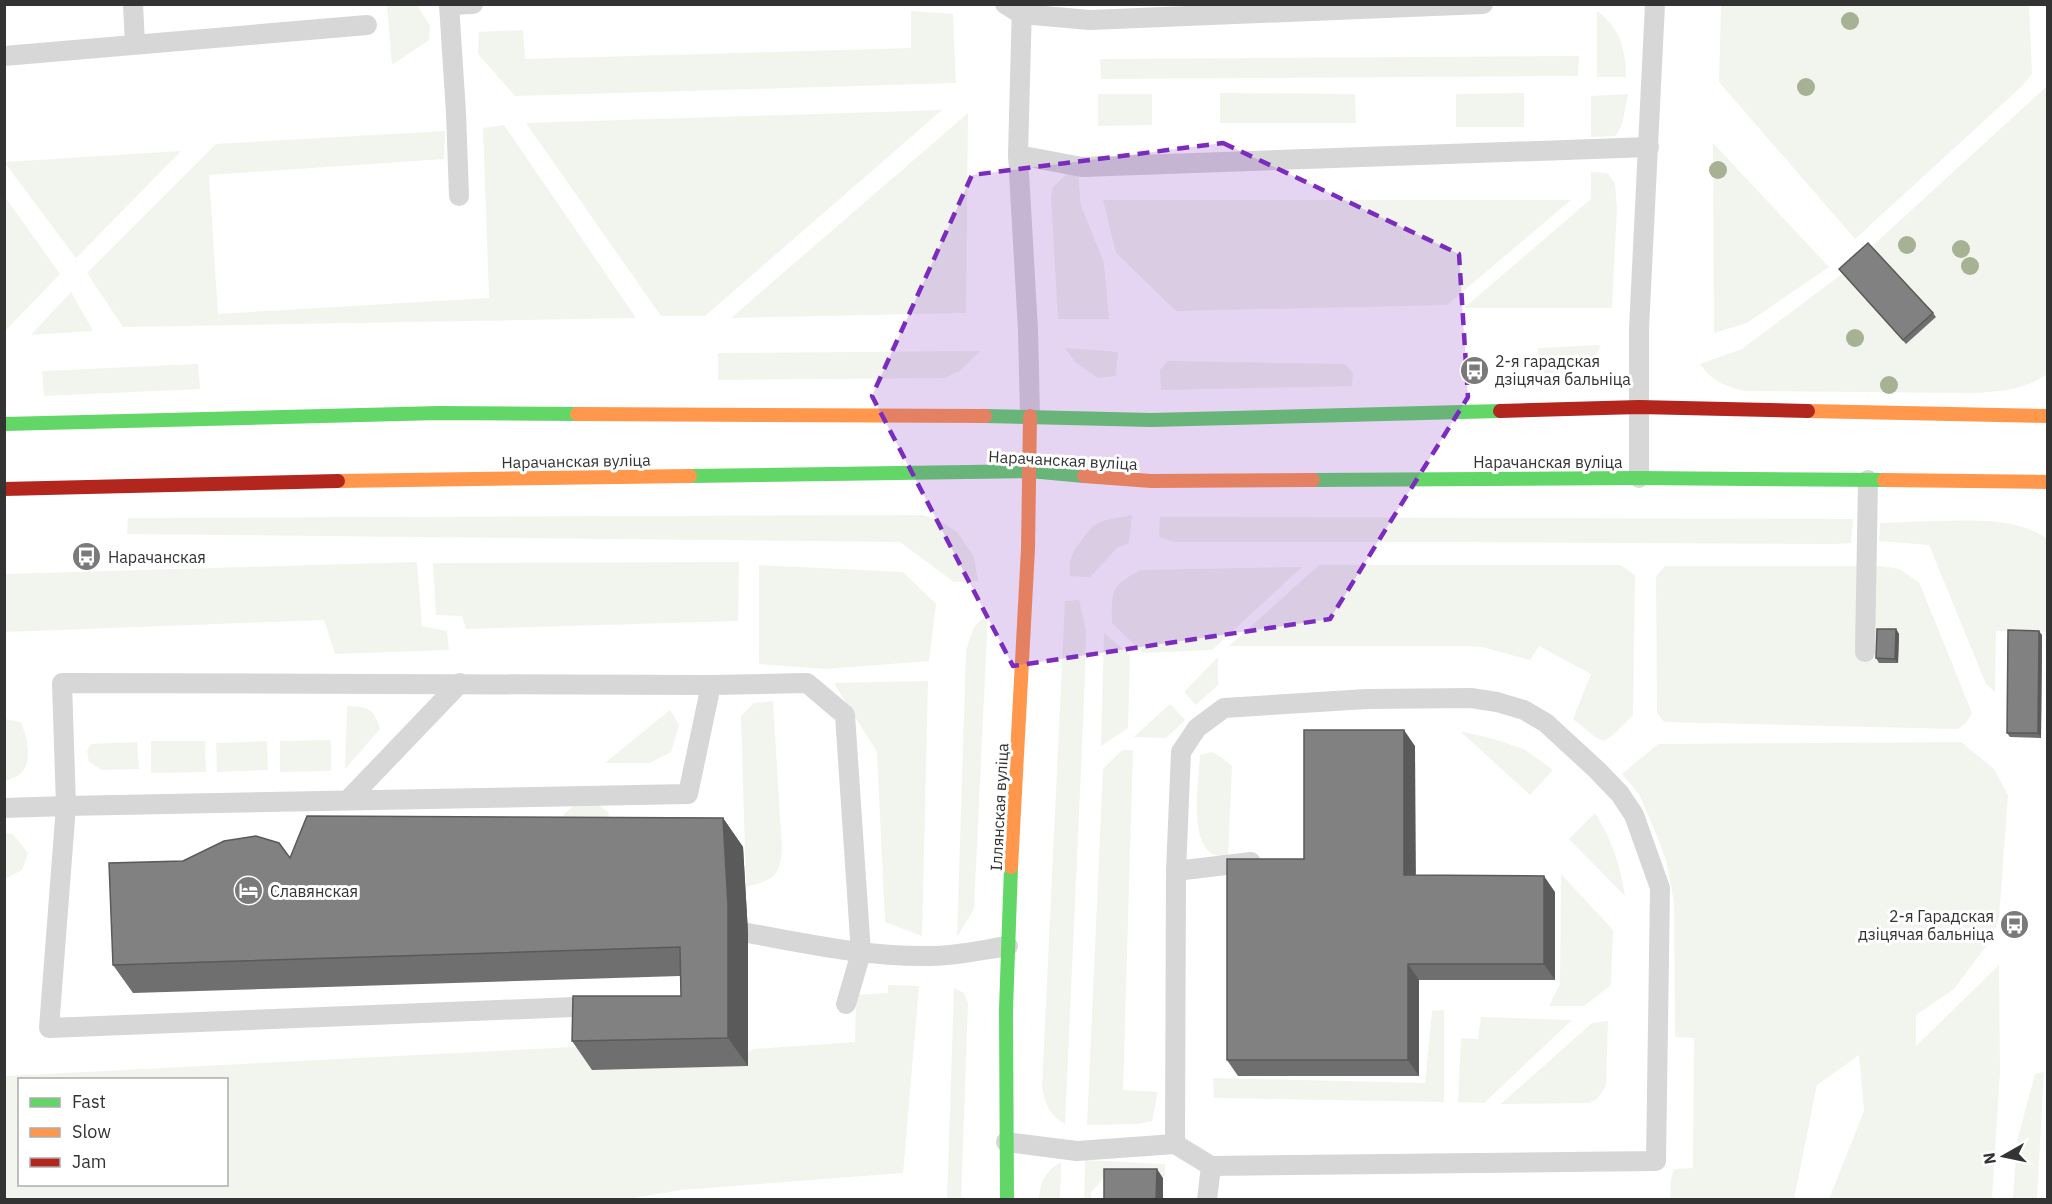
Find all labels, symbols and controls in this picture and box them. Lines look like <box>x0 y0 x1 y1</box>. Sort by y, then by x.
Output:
place label: 2-я гарадская дзіцячая бальніца <box>1495 351 1631 389</box>
bus stop icon: 2-я гарадская дзіцячая бальніца <box>1458 354 1490 386</box>
street label: Нарачанская вуліца <box>988 446 1139 474</box>
street label: Нарачанская вуліца <box>501 450 651 472</box>
street label: Нарачанская вуліца <box>1473 452 1623 472</box>
bus stop icon: Нарачанская <box>71 541 103 573</box>
place label: Нарачанская <box>108 547 206 567</box>
street label: Іллянская вуліца <box>986 742 1012 871</box>
hotel icon: Славянская <box>233 875 265 907</box>
place label: Славянская <box>270 881 358 901</box>
place label: 2-я Гарадская дзіцячая бальніца <box>1858 906 1994 944</box>
bus stop icon: 2-я Гарадская дзіцячая бальніца <box>1999 909 2031 941</box>
legend <box>18 1078 228 1186</box>
text: Fast <box>72 1090 106 1113</box>
text: Slow <box>72 1120 111 1143</box>
north arrow <box>1974 1126 2034 1186</box>
text: Jam <box>72 1150 107 1173</box>
text: N <box>1978 1151 2000 1166</box>

